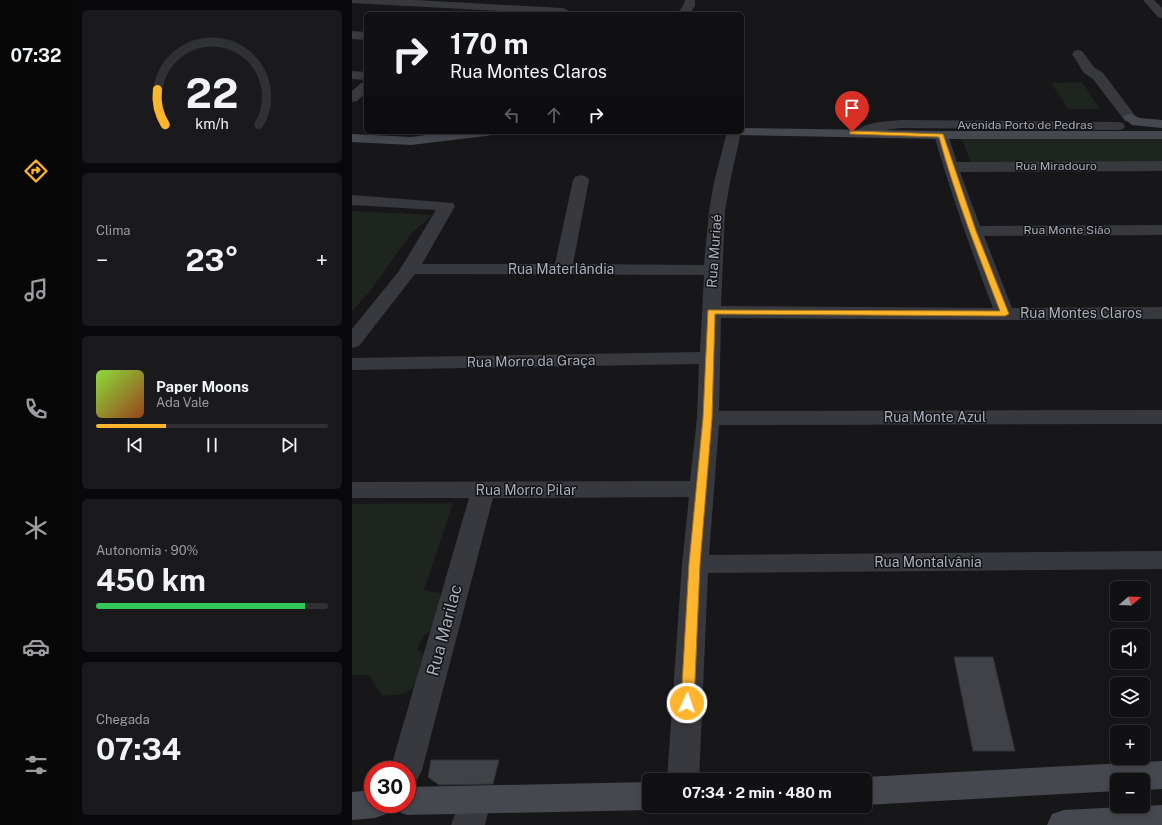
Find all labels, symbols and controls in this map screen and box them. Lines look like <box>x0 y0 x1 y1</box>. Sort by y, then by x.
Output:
text: 170 m <box>450 27 529 60</box>
icon: right <box>384 28 436 80</box>
text: 07:32 <box>11 45 61 66</box>
text: Rua Montes Claros <box>450 61 607 82</box>
text: 22 <box>186 67 238 116</box>
pin <box>835 91 869 132</box>
icon: arrive <box>841 97 863 119</box>
icon: left <box>501 104 523 126</box>
icon: ahead <box>543 104 565 126</box>
icon: right <box>585 104 607 126</box>
text: km/h <box>195 114 229 131</box>
street label: Avenida Porto de Pedras <box>957 118 1093 132</box>
icon: directions <box>22 157 50 185</box>
street label: Rua Miradouro <box>1015 159 1097 173</box>
street label: Rua Muriaé <box>703 214 725 288</box>
text: Clima <box>96 223 131 238</box>
street label: Rua Monte Sião <box>1023 223 1111 237</box>
text: 23° <box>185 242 239 278</box>
text: − <box>96 247 108 273</box>
text: + <box>316 247 328 273</box>
street label: Rua Materlândia <box>508 261 614 277</box>
icon: music <box>22 276 50 304</box>
street label: Rua Montes Claros <box>1020 305 1142 321</box>
street label: Rua Morro da Graça <box>467 352 595 370</box>
text: Paper Moons <box>156 378 249 395</box>
icon: phone <box>22 395 50 423</box>
text: Ada Vale <box>156 395 209 410</box>
street label: Rua Monte Azul <box>884 409 986 425</box>
icon: previous <box>124 434 146 456</box>
icon: pause <box>201 434 223 456</box>
icon: next <box>278 434 300 456</box>
street label: Rua Morro Pilar <box>476 482 576 498</box>
icon: climate <box>22 514 50 542</box>
text: Autonomia · 90% <box>96 543 198 558</box>
street label: Rua Montalvânia <box>874 554 982 570</box>
text: 450 km <box>96 562 206 598</box>
north arrow <box>1110 581 1150 621</box>
map controls <box>1110 581 1150 813</box>
street label: Rua Marilac <box>422 582 466 678</box>
button: sound <box>1110 629 1150 669</box>
icon: car <box>22 633 50 661</box>
button: layers <box>1110 677 1150 717</box>
position arrow <box>666 682 708 724</box>
text: Chegada <box>96 712 150 727</box>
button: + <box>1110 725 1150 765</box>
text: 07:34 <box>96 731 181 767</box>
icon: filters <box>22 751 50 779</box>
speed limit sign: 30 <box>364 761 416 813</box>
button: − <box>1110 773 1150 813</box>
text: 07:34 · 2 min · 480 m <box>682 784 832 801</box>

